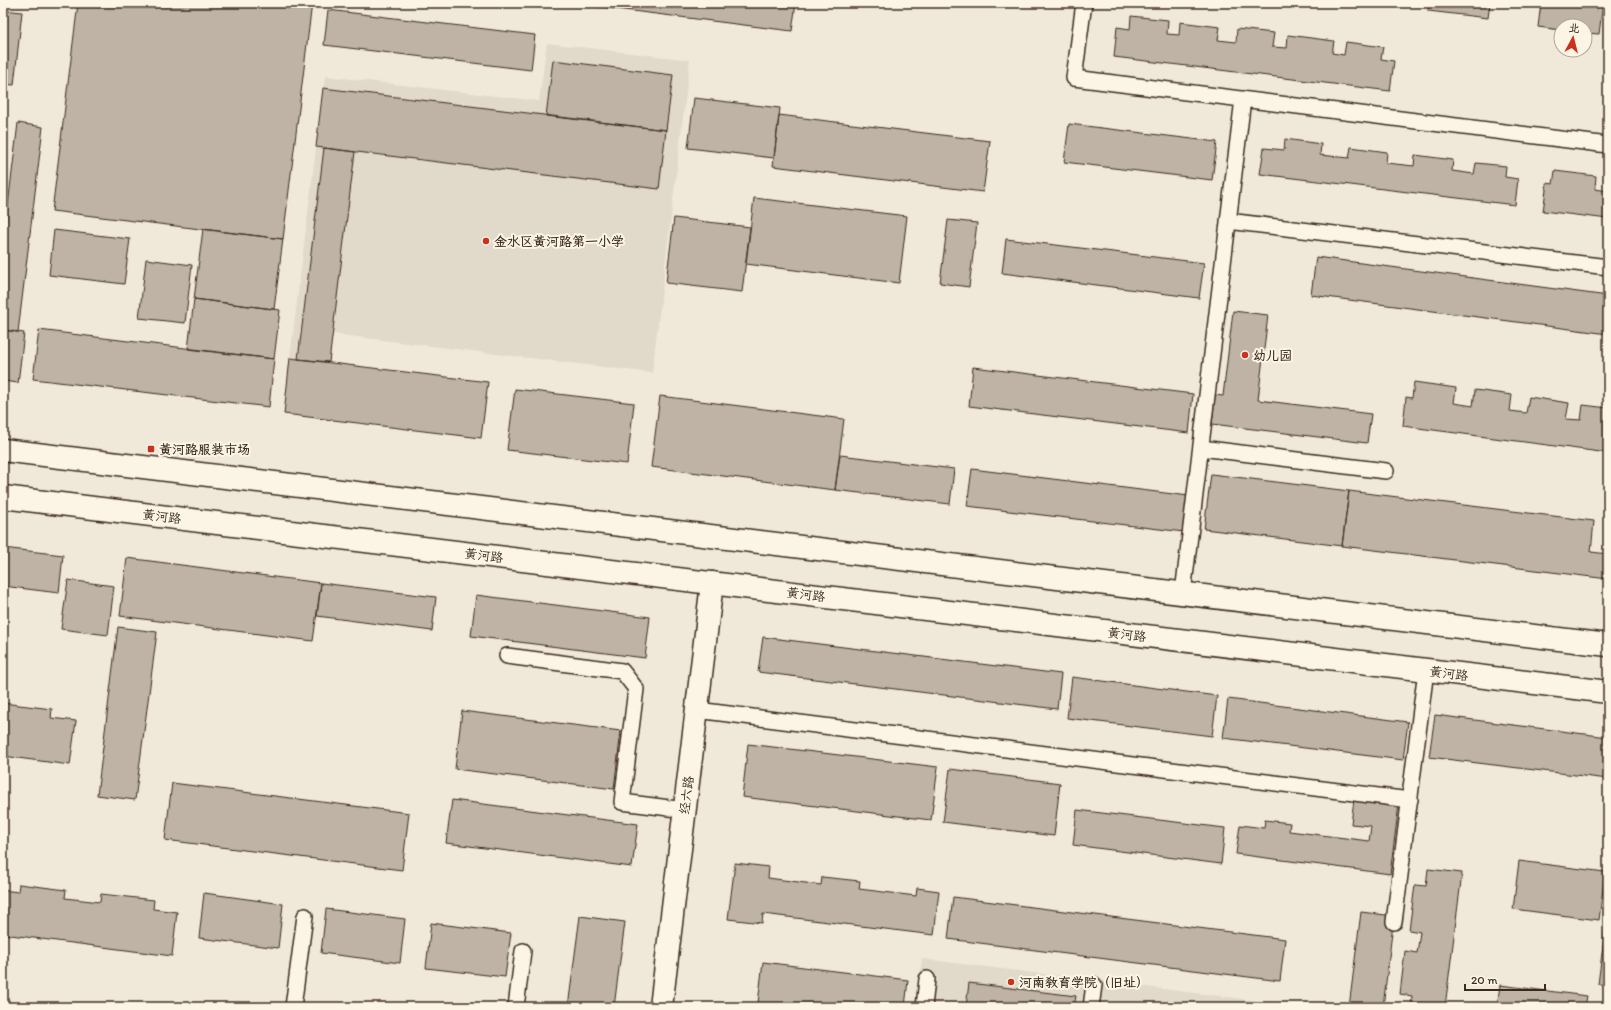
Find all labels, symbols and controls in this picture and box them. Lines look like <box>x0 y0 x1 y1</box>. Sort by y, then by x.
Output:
north arrow <box>1553 18 1593 58</box>
text: 北 <box>1568 21 1580 36</box>
place label: 金水区黄河路第一小学 <box>494 234 624 249</box>
marker: 金水区黄河路第一小学 <box>481 236 491 246</box>
place label: 幼儿园 <box>1253 348 1292 363</box>
marker: 幼儿园 <box>1240 350 1250 360</box>
place label: 黄河路服装市场 <box>159 442 250 457</box>
marker: 黄河路服装市场 <box>146 444 156 454</box>
street label: 黄河路 <box>142 507 182 526</box>
street label: 黄河路 <box>464 546 504 565</box>
street label: 黄河路 <box>786 585 826 604</box>
street label: 黄河路 <box>1107 625 1147 644</box>
street label: 黄河路 <box>1429 664 1469 683</box>
street label: 经六路 <box>677 775 696 815</box>
scale bar <box>1465 966 1545 992</box>
text: 20 m <box>1471 973 1498 987</box>
place label: 河南教育学院（旧址） <box>1019 975 1149 990</box>
marker: 河南教育学院（旧址） <box>1006 977 1016 987</box>

